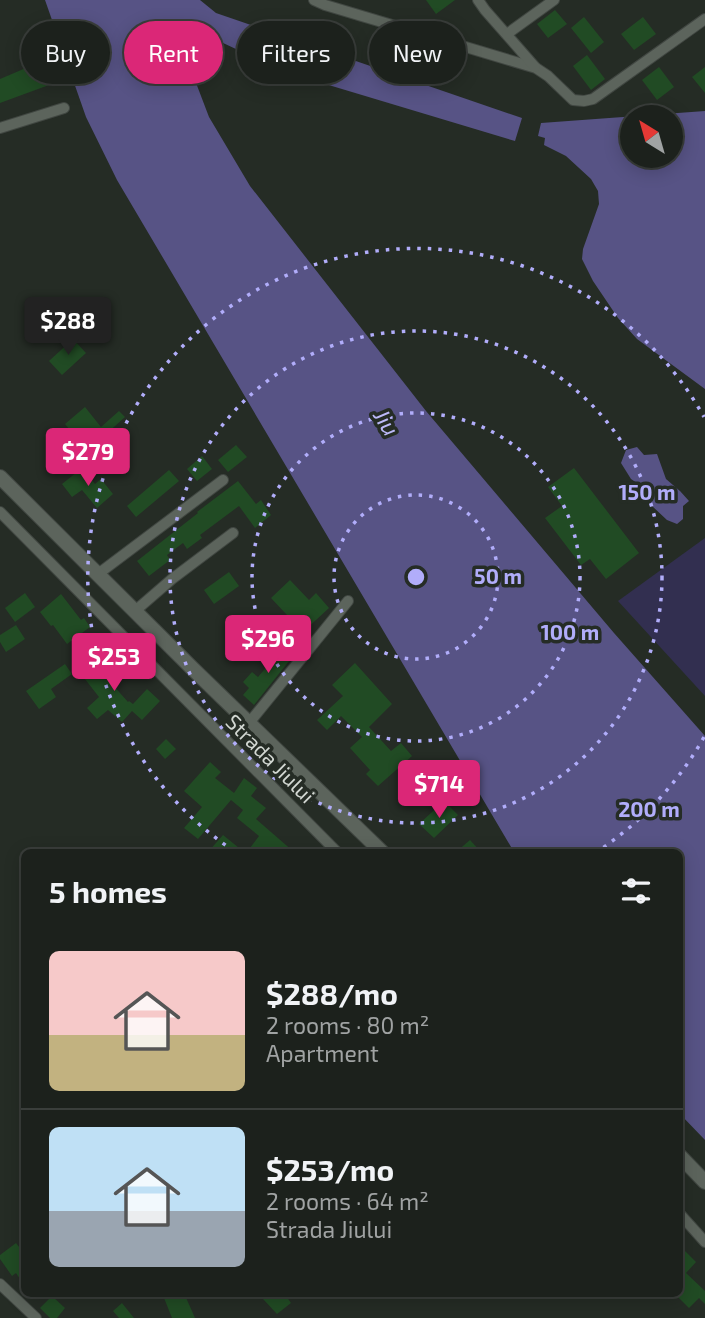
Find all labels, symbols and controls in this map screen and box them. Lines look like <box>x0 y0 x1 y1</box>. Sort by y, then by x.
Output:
chip: Buy <box>21 21 110 84</box>
chip: Rent <box>124 21 223 84</box>
chip: Filters <box>237 21 355 84</box>
chip: New <box>369 21 466 84</box>
north arrow <box>620 105 682 168</box>
map controls <box>620 105 683 168</box>
pin: $288 <box>27 298 109 357</box>
text: $288 <box>40 306 96 334</box>
water label: Jiu <box>368 403 406 441</box>
pin: $279 <box>47 428 129 488</box>
text: $279 <box>62 437 114 465</box>
text: 150 m <box>619 479 675 504</box>
text: 50 m <box>474 563 522 588</box>
centre of rings <box>404 565 428 589</box>
pin: $296 <box>227 616 309 675</box>
text: 100 m <box>541 619 599 644</box>
text: $296 <box>241 624 295 652</box>
pin: $253 <box>73 634 155 693</box>
text: $253 <box>88 642 140 670</box>
street label: Strada Jiului <box>221 708 321 808</box>
pin: $714 <box>398 760 480 820</box>
text: $714 <box>414 769 464 797</box>
text: 200 m <box>618 796 680 821</box>
icon: filters <box>617 872 655 910</box>
text: 5 homes <box>49 873 167 909</box>
text: $288/mo <box>266 975 398 1011</box>
icon: home <box>105 979 189 1063</box>
text: 2 rooms · 80 m² <box>266 1011 429 1039</box>
text: Apartment <box>266 1039 379 1067</box>
text: $253/mo <box>266 1151 394 1187</box>
icon: home <box>105 1155 189 1239</box>
text: 2 rooms · 64 m² <box>266 1187 429 1215</box>
text: Strada Jiului <box>266 1215 392 1243</box>

